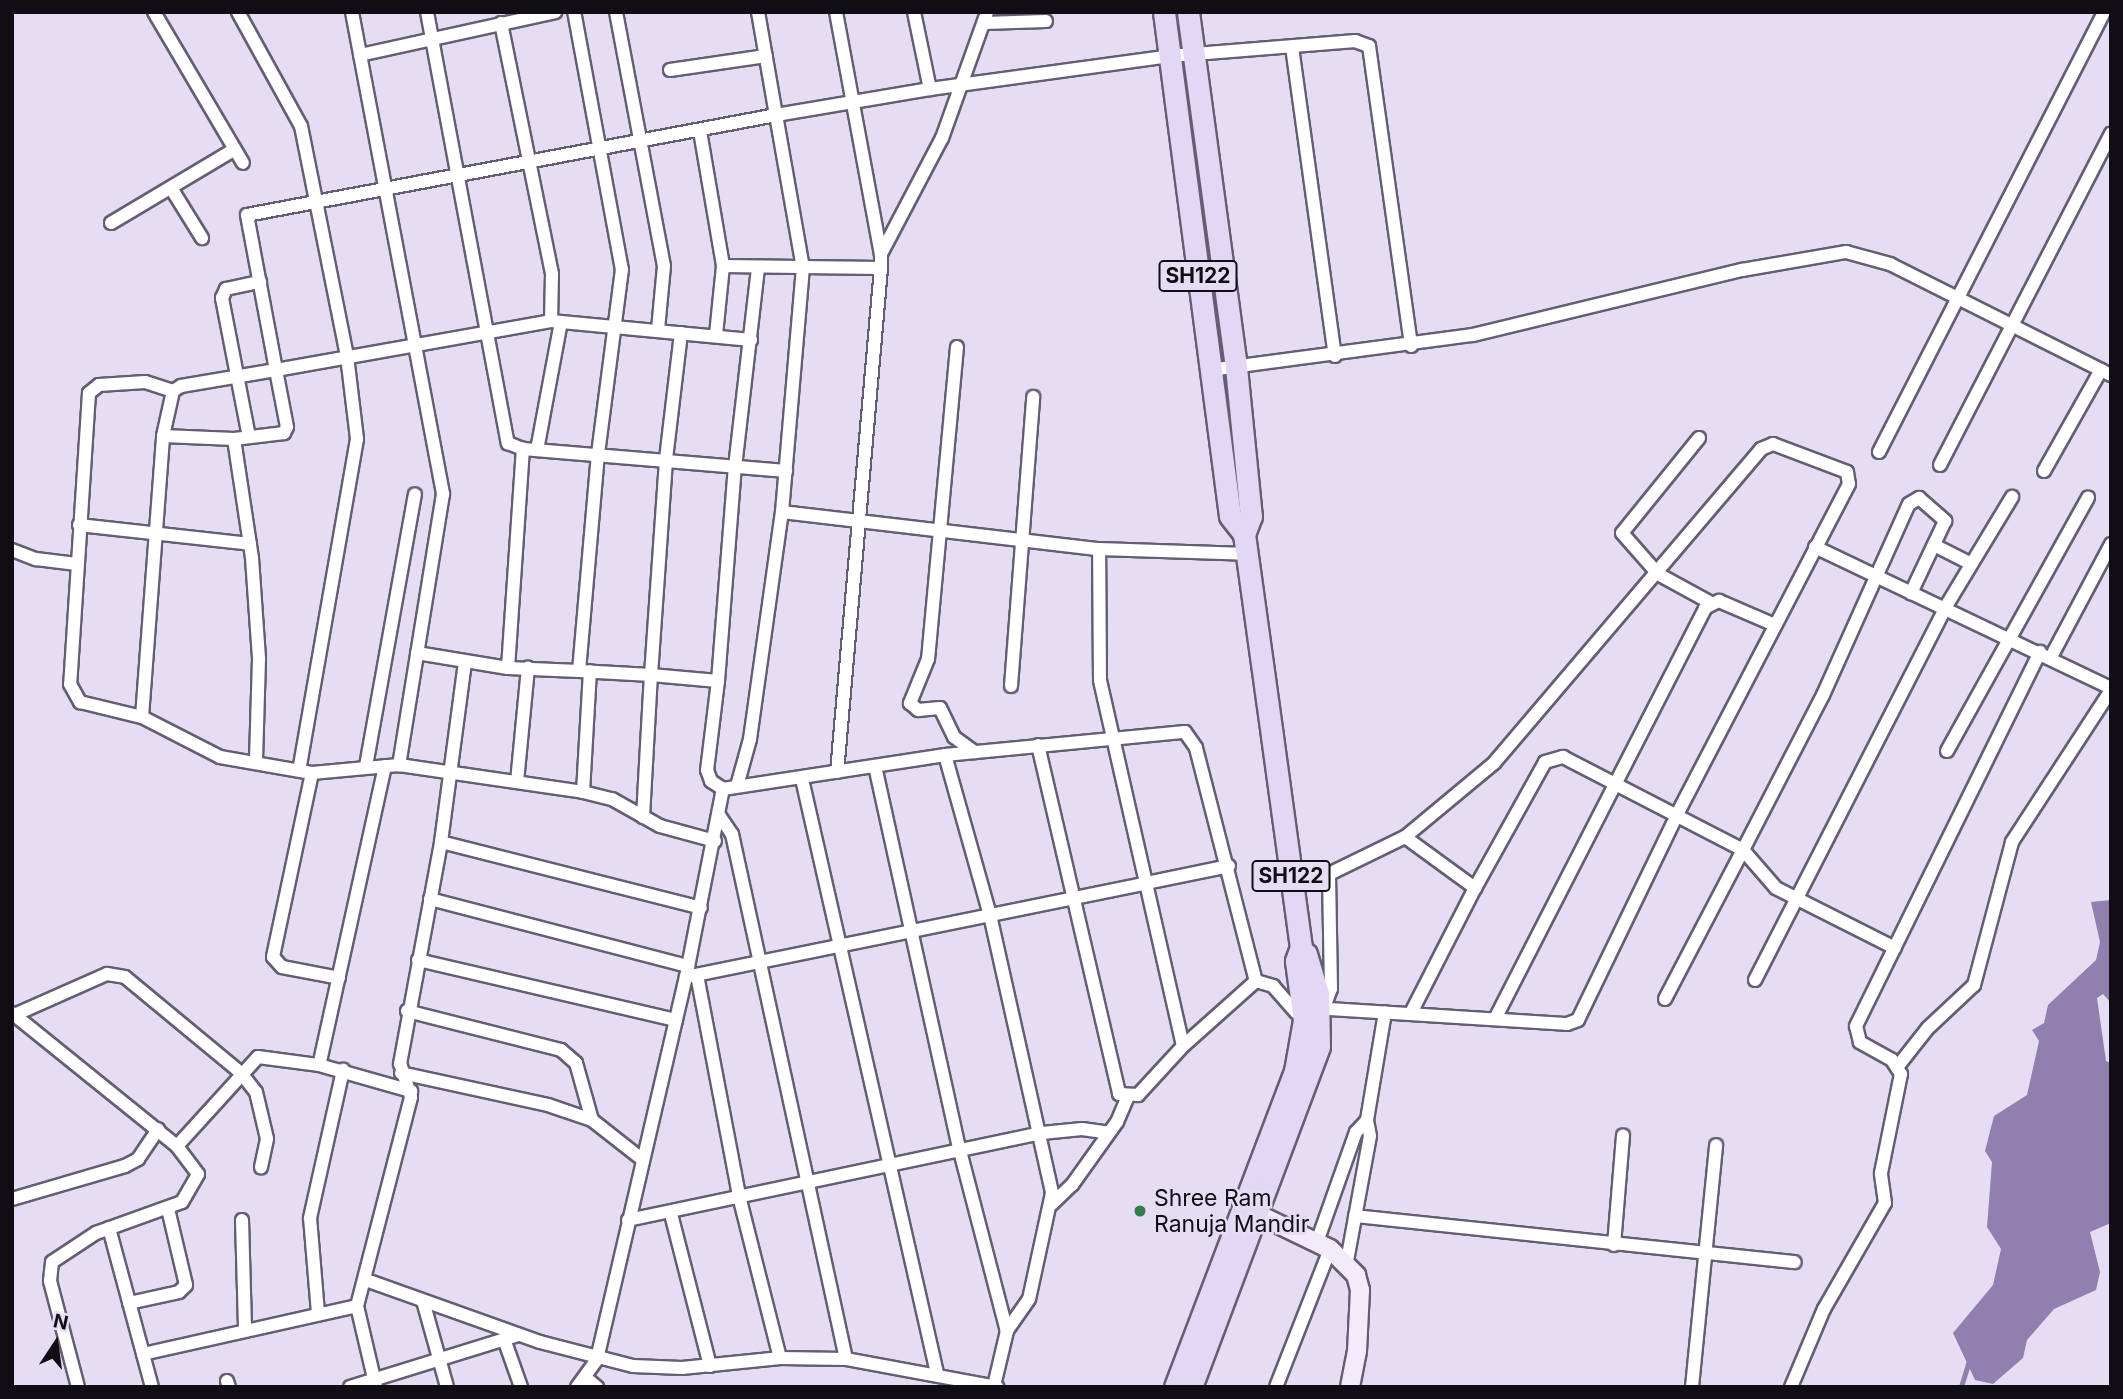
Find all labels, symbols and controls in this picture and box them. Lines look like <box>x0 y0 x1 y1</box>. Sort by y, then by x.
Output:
road number: SH122 <box>1158 258 1238 294</box>
road number: SH122 <box>1251 858 1331 894</box>
place label: Shree Ram Ranuja Mandir <box>1154 1184 1309 1238</box>
marker: Shree Ram Ranuja Mandir <box>1132 1203 1148 1219</box>
north arrow <box>21 1308 91 1378</box>
text: N <box>51 1309 70 1335</box>

